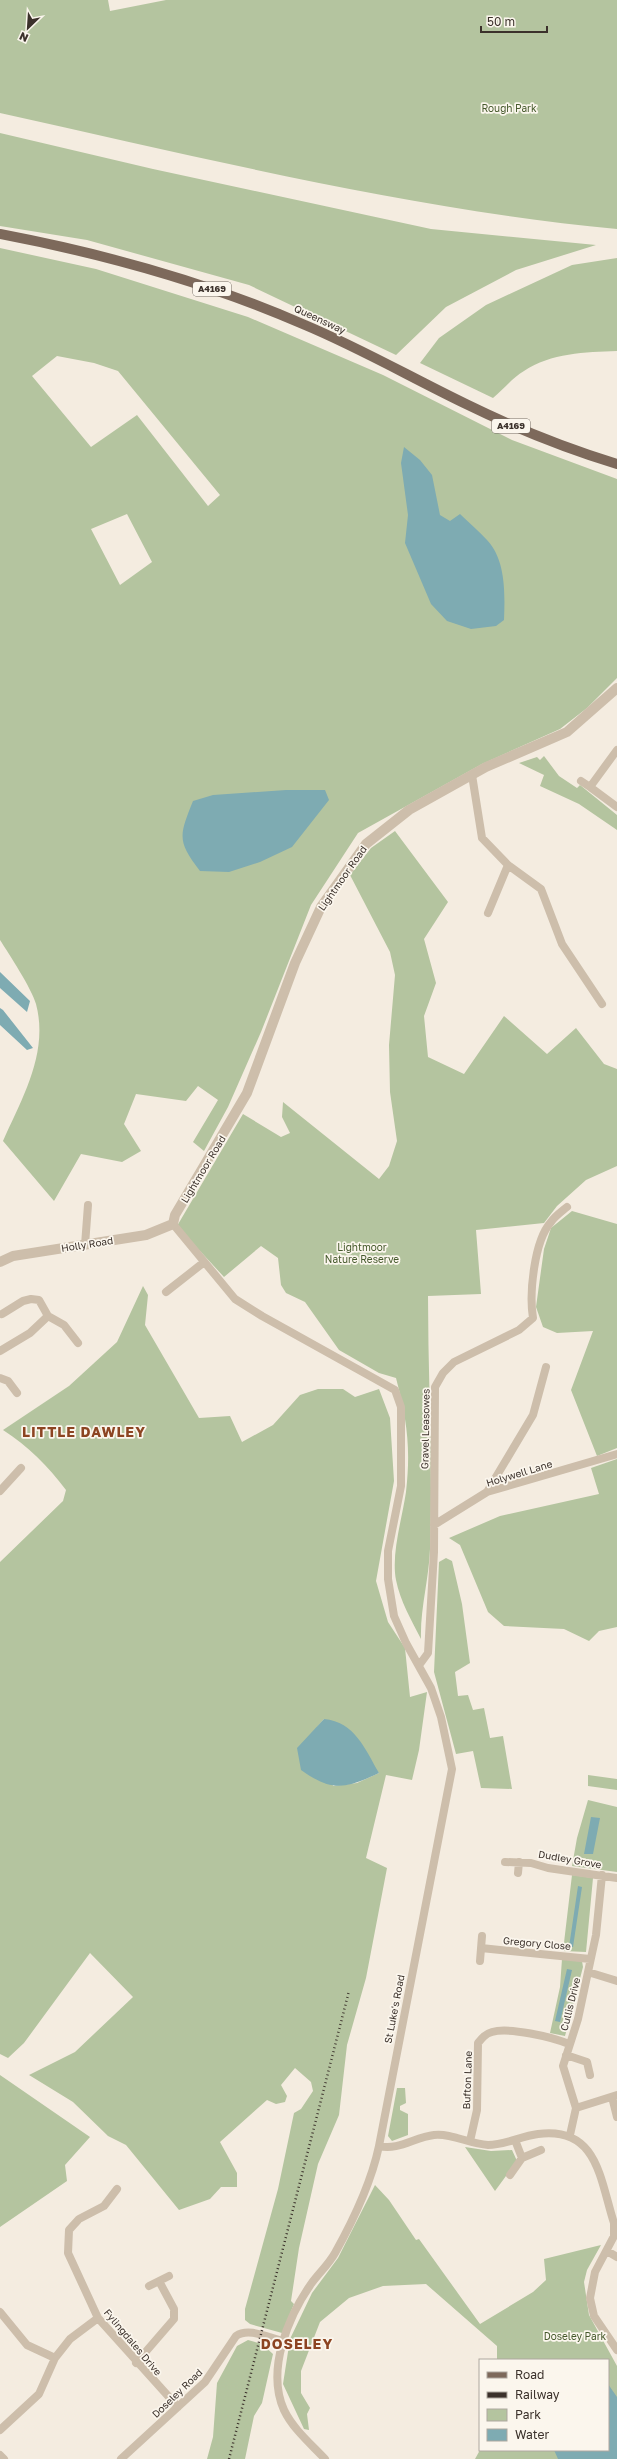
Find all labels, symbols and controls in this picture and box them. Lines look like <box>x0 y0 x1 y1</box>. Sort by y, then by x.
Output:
north arrow <box>8 8 48 48</box>
scale bar <box>481 8 547 34</box>
text: 50 m <box>487 14 515 29</box>
text: N <box>17 30 30 45</box>
park label: Rough Park <box>481 102 537 114</box>
road number: A4169 <box>193 282 231 296</box>
street label: Queensway <box>292 302 348 336</box>
road number: A4169 <box>492 419 530 433</box>
street label: Lightmoor Road <box>315 843 369 913</box>
street label: Lightmoor Road <box>178 1133 228 1205</box>
street label: Holly Road <box>60 1234 114 1254</box>
park label: Lightmoor Nature Reserve <box>325 1241 399 1265</box>
street label: Gravel Leasowes <box>418 1389 432 1469</box>
district label: LITTLE DAWLEY <box>22 1423 146 1440</box>
street label: Holywell Lane <box>484 1457 554 1489</box>
street label: Dudley Grove <box>538 1848 603 1870</box>
street label: Gregory Close <box>503 1934 572 1952</box>
street label: St Luke's Road <box>381 1974 407 2044</box>
street label: Cullis Drive <box>558 1976 582 2032</box>
street label: Bufton Lane <box>460 2050 474 2109</box>
street label: Fylingdales Drive <box>102 2306 164 2378</box>
park label: Doseley Park <box>544 2330 607 2342</box>
district label: DOSELEY <box>261 2335 333 2352</box>
legend <box>479 2359 609 2451</box>
street label: Doseley Road <box>149 2366 205 2420</box>
text: Road <box>515 2367 544 2382</box>
text: Railway <box>515 2387 560 2402</box>
text: Park <box>515 2407 541 2422</box>
text: Water <box>515 2427 549 2442</box>

